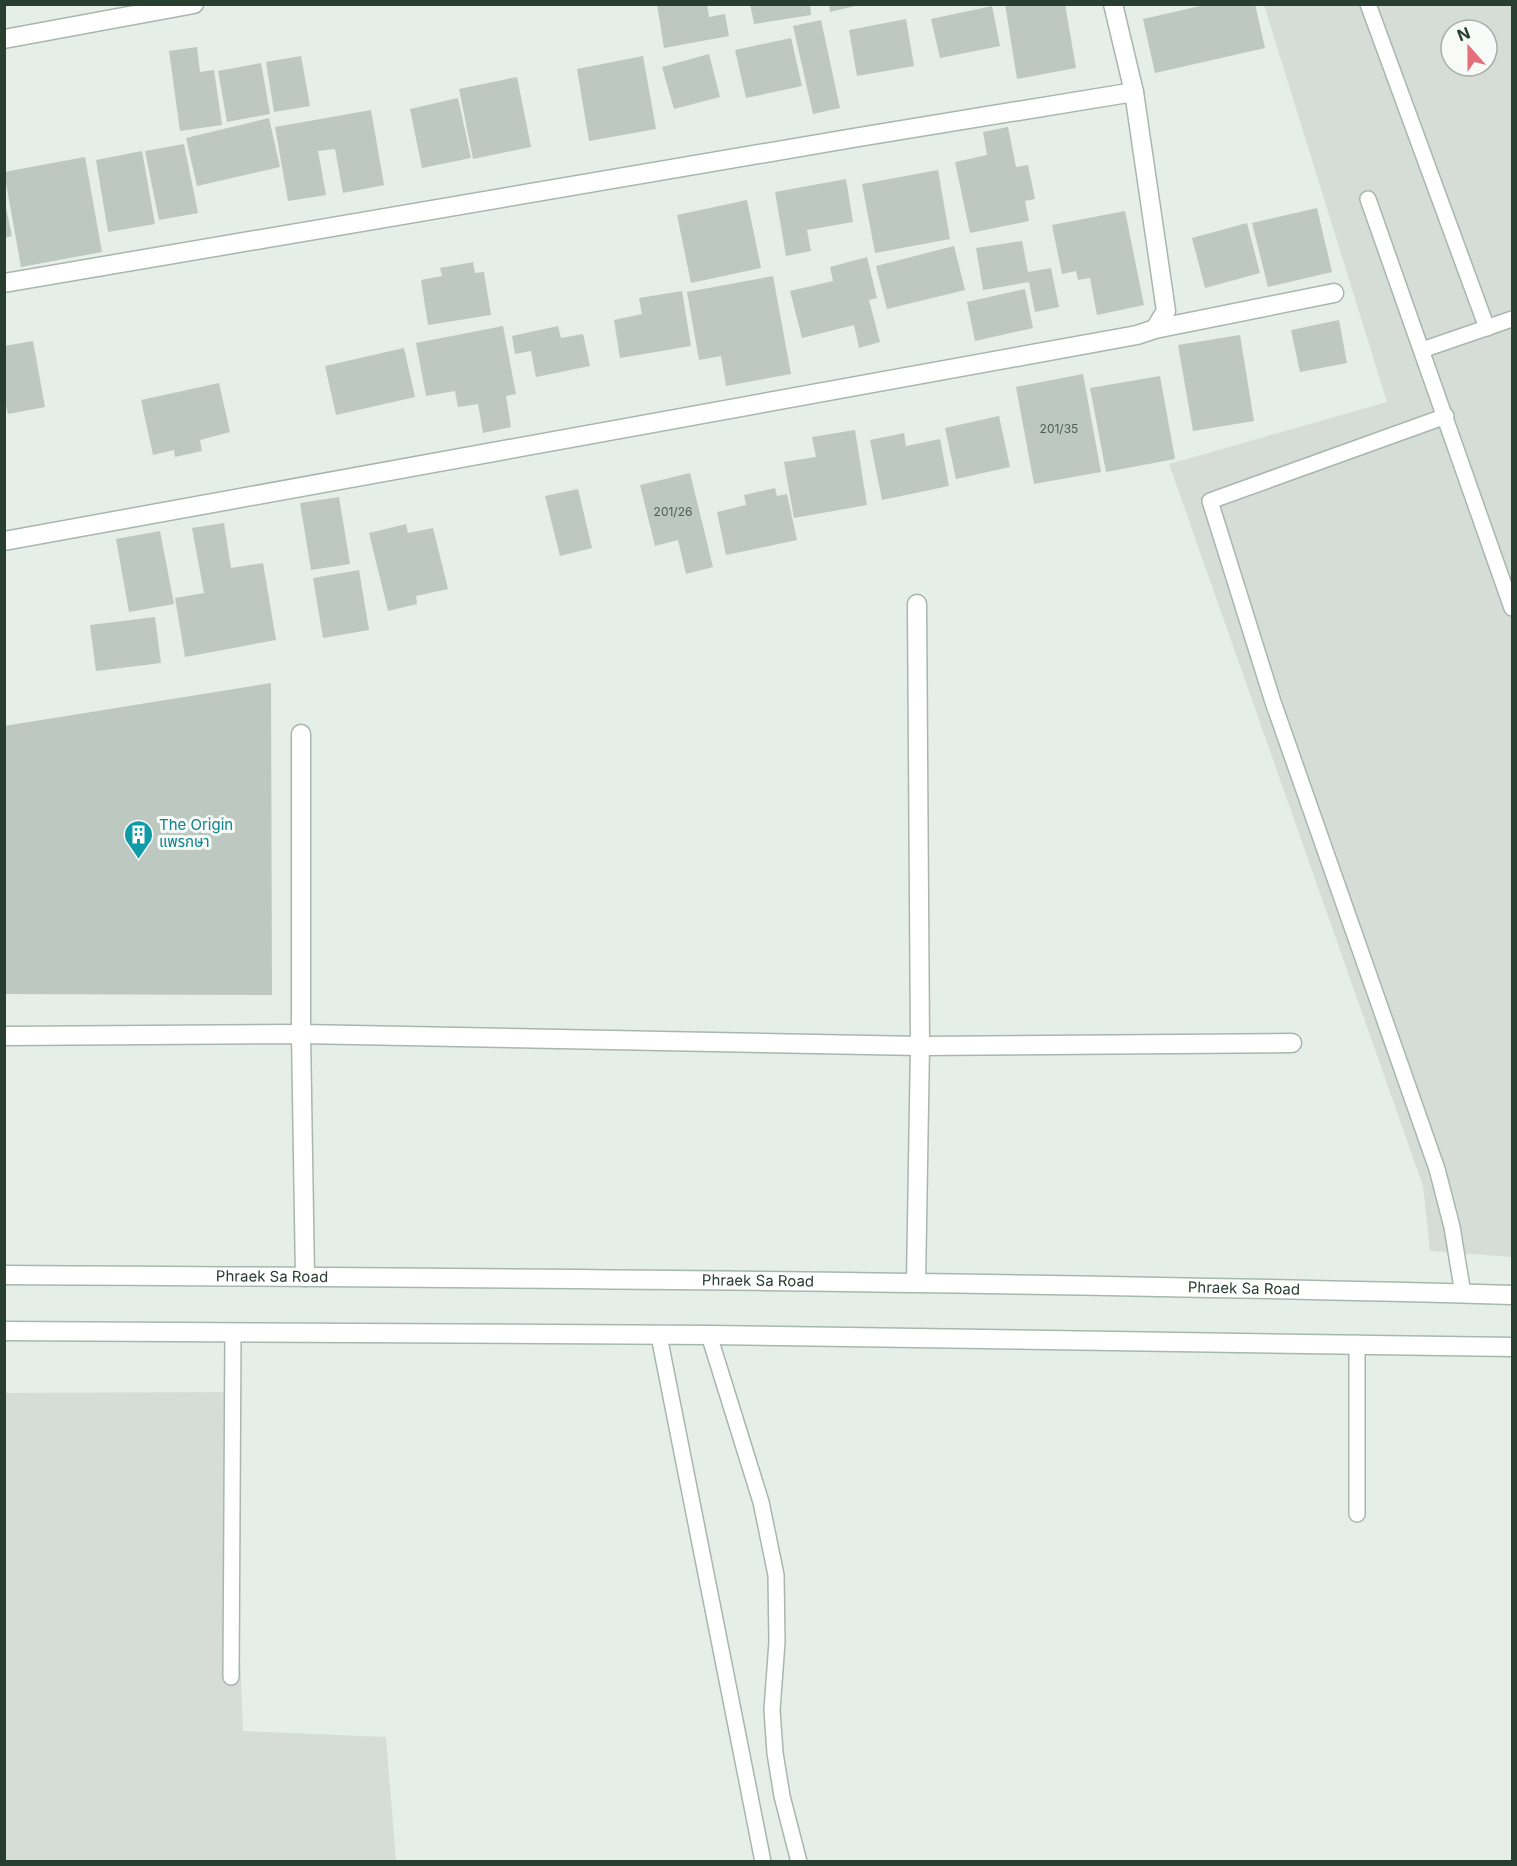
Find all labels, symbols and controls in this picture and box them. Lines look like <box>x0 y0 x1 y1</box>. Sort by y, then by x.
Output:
north arrow <box>1439 18 1499 78</box>
text: N <box>1454 22 1473 46</box>
house number: 201/35 <box>1040 421 1078 436</box>
house number: 201/26 <box>654 504 692 519</box>
place label: The Origin แพรกษา <box>159 815 233 851</box>
building icon: The Origin แพรกษา <box>122 818 154 860</box>
street label: Phraek Sa Road <box>216 1266 328 1286</box>
street label: Phraek Sa Road <box>702 1270 814 1291</box>
street label: Phraek Sa Road <box>1188 1277 1300 1299</box>

